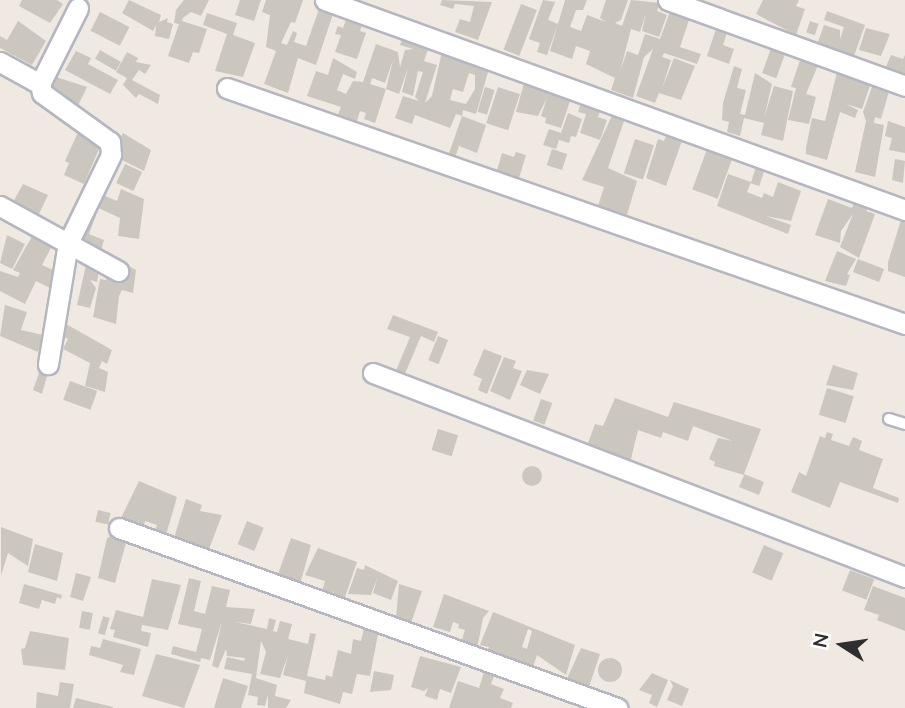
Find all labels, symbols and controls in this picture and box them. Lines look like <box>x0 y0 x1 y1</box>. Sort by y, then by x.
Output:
north arrow <box>807 610 877 680</box>
text: N <box>807 631 836 650</box>

